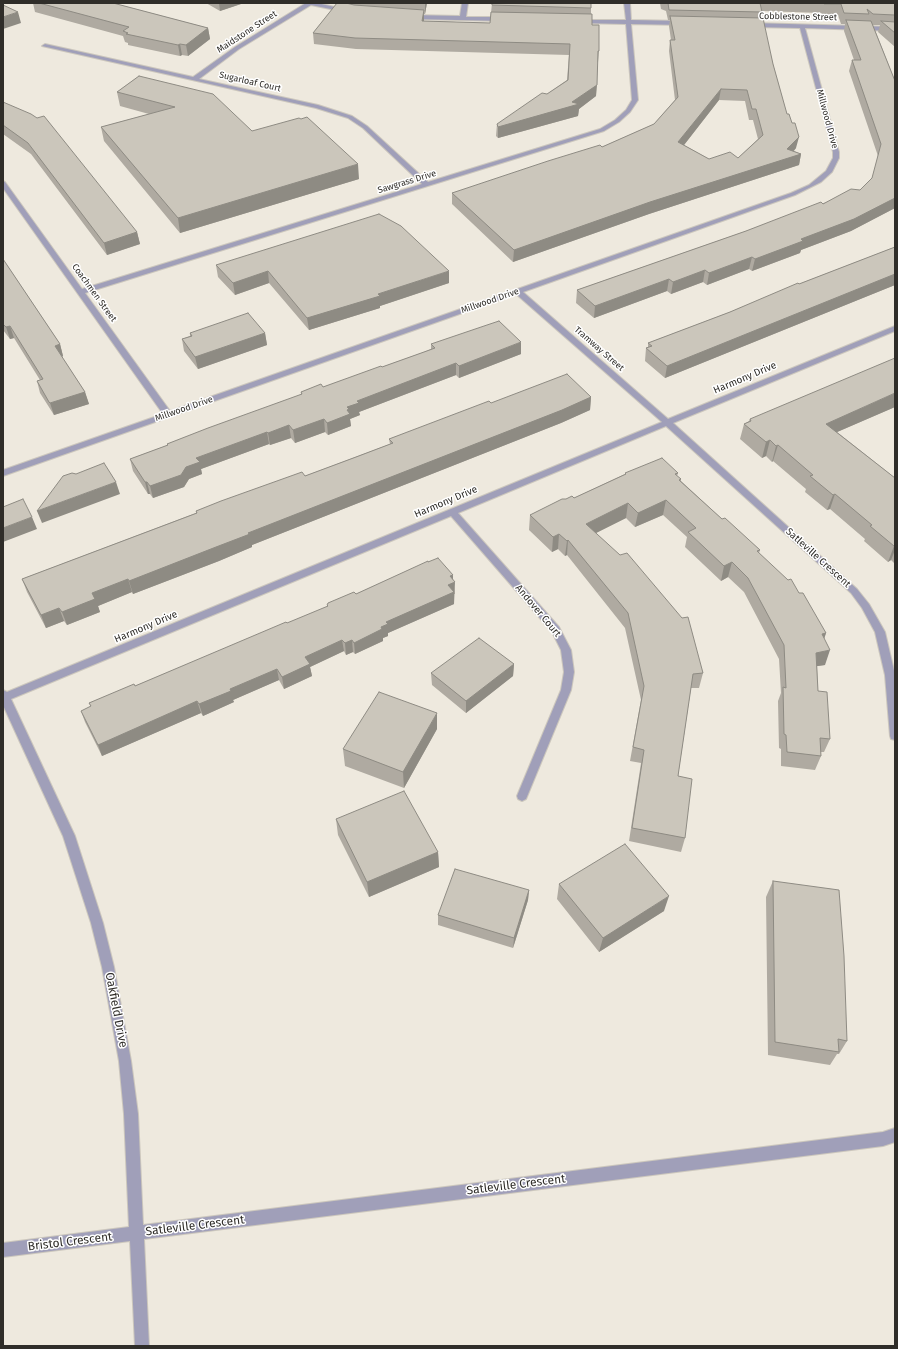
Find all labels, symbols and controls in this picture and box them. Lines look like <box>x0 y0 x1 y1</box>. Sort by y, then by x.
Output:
street label: Maidstone Street <box>215 9 279 55</box>
street label: Cobblestone Street <box>759 11 837 23</box>
street label: Sugarloaf Court <box>218 70 282 94</box>
street label: Millwood Drive <box>814 88 840 150</box>
street label: Sawgrass Drive <box>376 168 438 196</box>
street label: Coachmen Street <box>69 262 119 324</box>
street label: Millwood Drive <box>460 286 520 316</box>
street label: Tramway Street <box>572 324 626 374</box>
street label: Harmony Drive <box>712 359 778 397</box>
street label: Millwood Drive <box>154 394 214 424</box>
street label: Harmony Drive <box>413 483 479 521</box>
street label: Satleville Crescent <box>783 526 853 590</box>
street label: Andover Court <box>513 582 563 640</box>
street label: Harmony Drive <box>113 608 179 646</box>
street label: Oakfield Drive <box>102 971 130 1049</box>
street label: Satleville Crescent <box>466 1172 566 1198</box>
street label: Satleville Crescent <box>145 1213 245 1239</box>
street label: Bristol Crescent <box>27 1230 113 1254</box>

